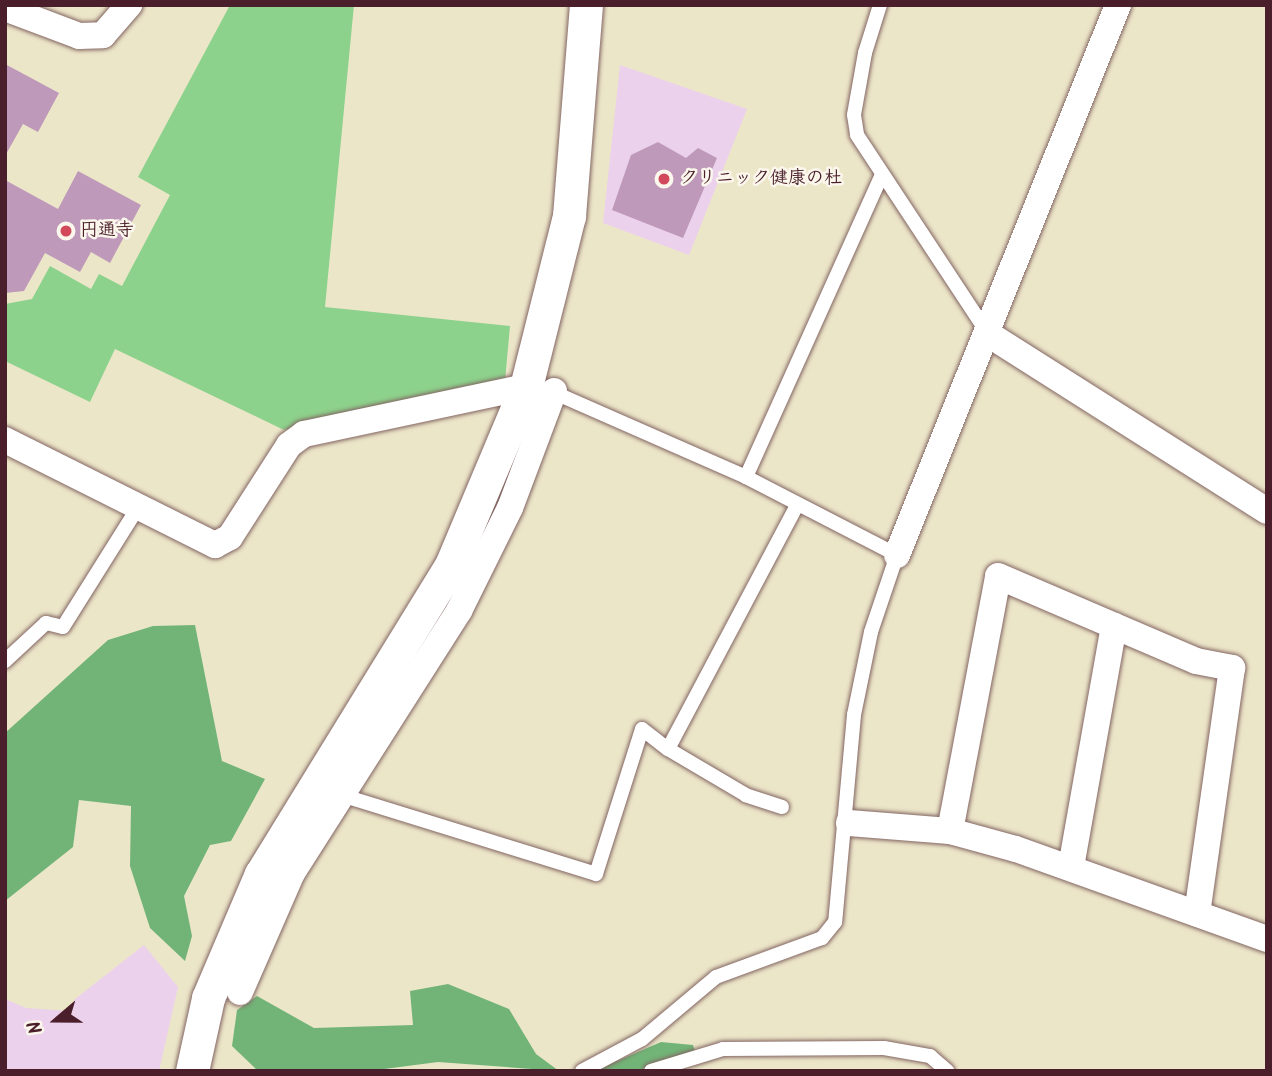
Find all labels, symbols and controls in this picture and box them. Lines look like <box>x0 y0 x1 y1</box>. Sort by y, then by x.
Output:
place label: クリニック健康の杜 <box>680 168 842 190</box>
marker: クリニック健康の杜 <box>654 169 674 189</box>
place label: 円通寺 <box>80 220 134 242</box>
marker: 円通寺 <box>58 223 74 239</box>
north arrow <box>21 985 91 1055</box>
text: N <box>20 1016 52 1038</box>

